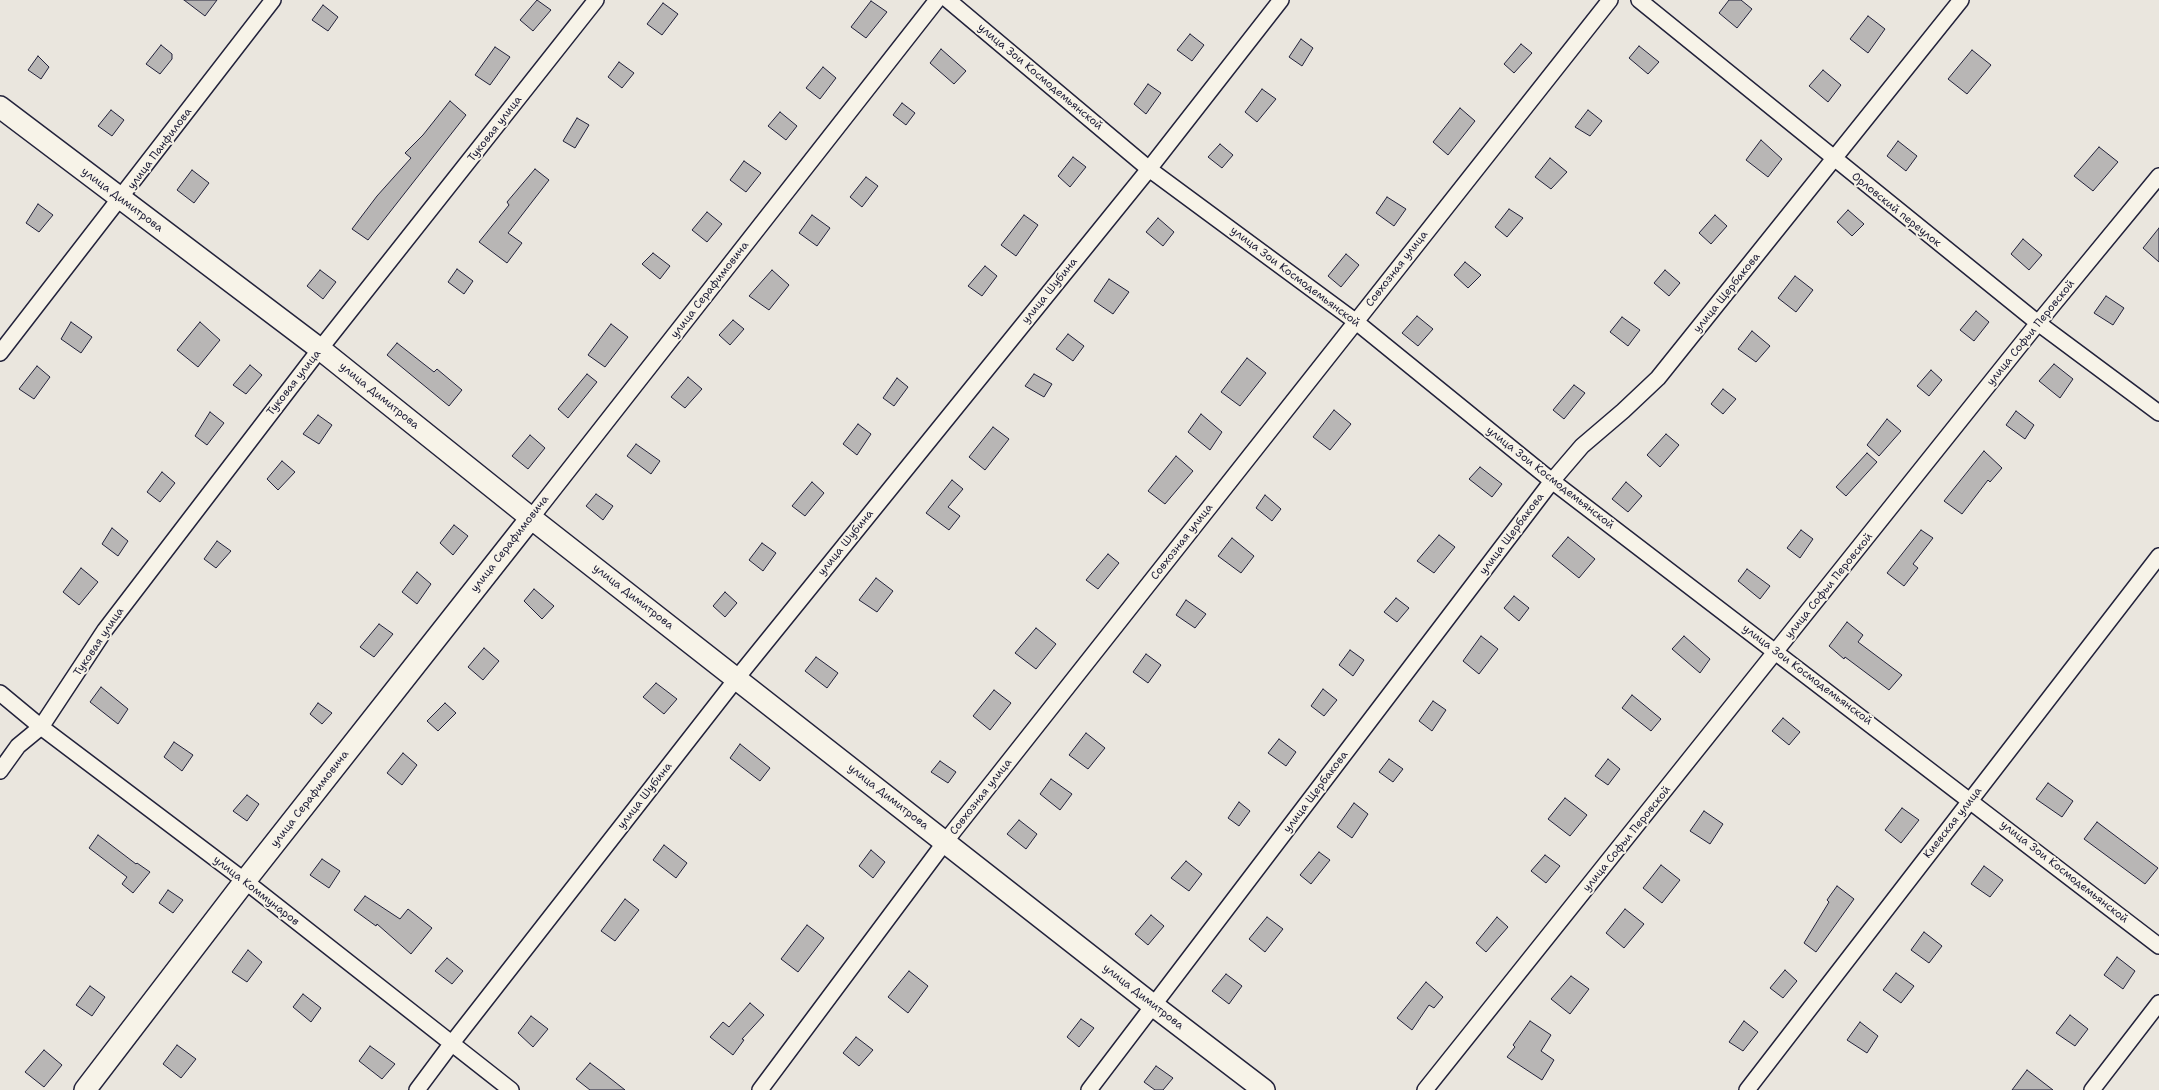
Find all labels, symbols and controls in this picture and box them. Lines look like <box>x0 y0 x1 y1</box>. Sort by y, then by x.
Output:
street label: улица Зои Космодемьянской <box>975 21 1105 133</box>
street label: Туковая улица <box>465 93 525 165</box>
street label: улица Панфилова <box>125 106 195 192</box>
street label: улица Димитрова <box>79 165 165 235</box>
street label: Орловский переулок <box>1849 170 1943 250</box>
street label: улица Зои Космодемьянской <box>1228 224 1362 330</box>
street label: Совхозная улица <box>1363 228 1431 310</box>
street label: улица Серафимовича <box>668 239 752 341</box>
street label: улица Щербакова <box>1691 250 1763 336</box>
street label: улица Шубина <box>1019 255 1081 327</box>
street label: улица Софьи Перовской <box>1984 278 2078 388</box>
street label: Туковая улица <box>264 347 324 419</box>
street label: улица Димитрова <box>336 360 422 432</box>
street label: улица Зои Космодемьянской <box>1483 424 1617 532</box>
street label: улица Щербакова <box>1477 491 1547 577</box>
street label: улица Серафимовича <box>468 493 552 595</box>
street label: Совхозная улица <box>1148 501 1216 583</box>
street label: улица Шубина <box>815 507 877 579</box>
street label: улица Софьи Перовской <box>1782 531 1876 641</box>
street label: улица Димитрова <box>590 561 676 633</box>
street label: Туковая улица <box>71 605 127 679</box>
street label: улица Зои Космодемьянской <box>1740 622 1874 728</box>
street label: улица Серафимовича <box>268 748 352 850</box>
street label: улица Щербакова <box>1281 749 1351 835</box>
street label: Совхозная улица <box>947 756 1015 838</box>
street label: улица Шубина <box>615 760 675 832</box>
street label: улица Димитрова <box>845 761 931 833</box>
street label: улица Софьи Перовской <box>1580 784 1674 894</box>
street label: Киевская улица <box>1921 785 1985 861</box>
street label: улица Зои Космодемьянской <box>1997 818 2131 926</box>
street label: улица Коммунаров <box>210 853 302 929</box>
street label: улица Димитрова <box>1100 961 1186 1033</box>

